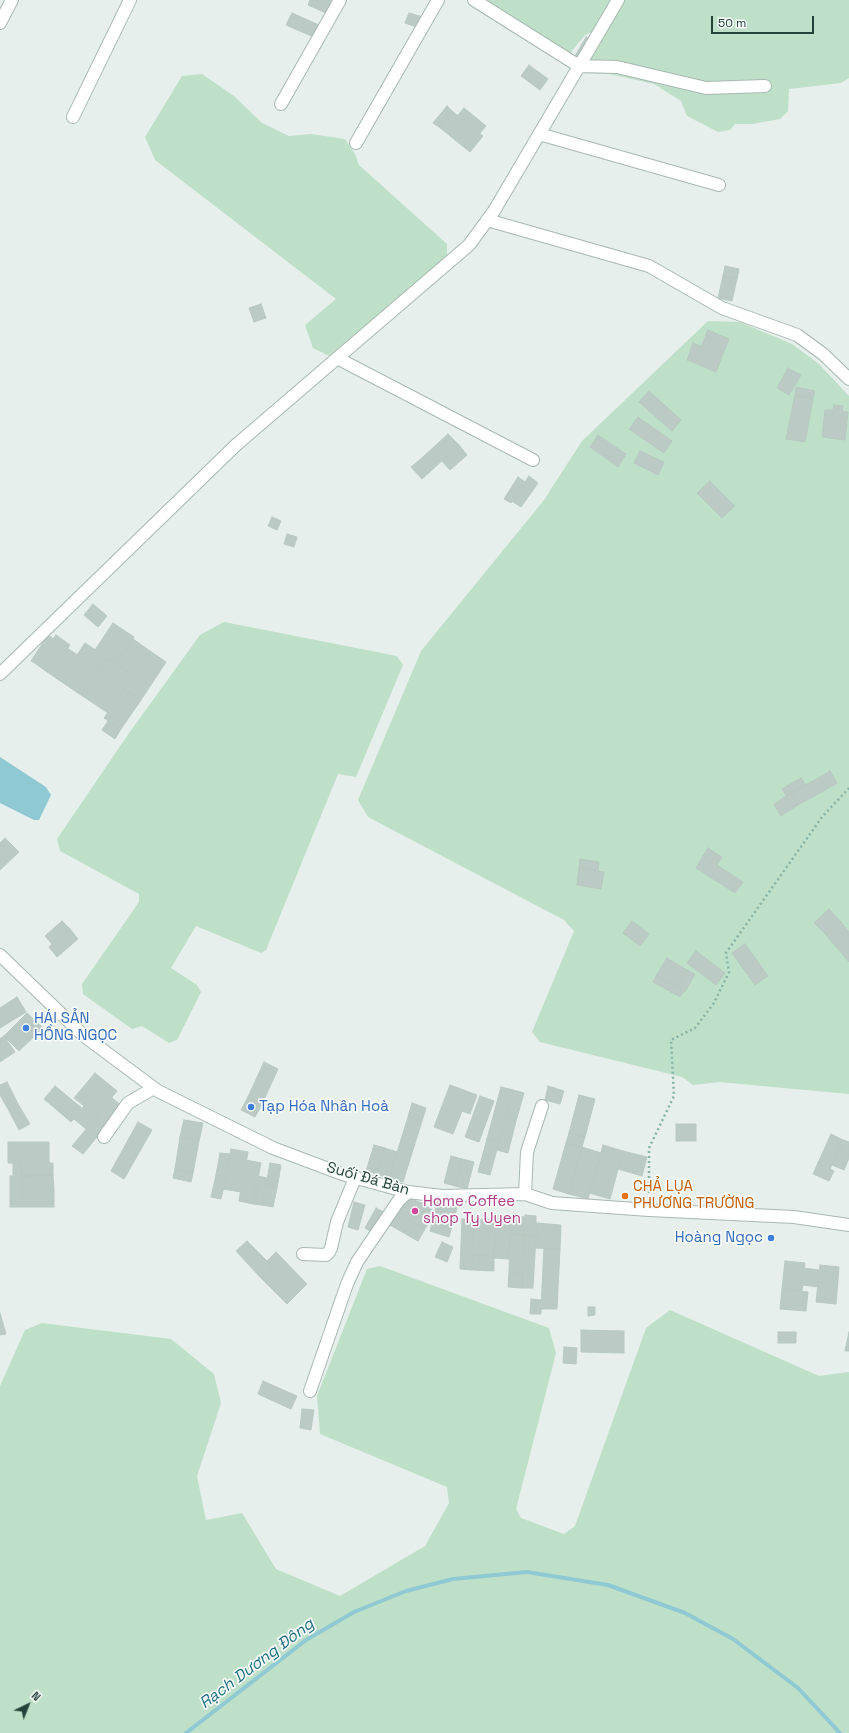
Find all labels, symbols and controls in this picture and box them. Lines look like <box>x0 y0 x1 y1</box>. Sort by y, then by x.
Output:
scale bar <box>713 8 816 34</box>
text: 50 m <box>718 15 746 31</box>
place label: HÁI SẢN HỒNG NGỌC <box>34 1010 117 1045</box>
marker: HÁI SẢN HỒNG NGỌC <box>21 1023 31 1033</box>
place label: Tạp Hóa Nhân Hoà <box>259 1098 389 1116</box>
marker: Tạp Hóa Nhân Hoà <box>246 1102 256 1112</box>
street label: Suối Đá Bàn <box>325 1159 411 1199</box>
place label: CHẢ LỤA PHƯƠNG TRƯỜNG <box>633 1178 754 1213</box>
marker: CHẢ LỤA PHƯƠNG TRƯỜNG <box>620 1191 630 1201</box>
place label: Home Coffee shop Ty Uyen <box>423 1193 521 1228</box>
marker: Home Coffee shop Ty Uyen <box>410 1206 420 1216</box>
place label: Hoàng Ngọc <box>675 1229 763 1247</box>
marker: Hoàng Ngọc <box>766 1233 776 1243</box>
water label: Rạch Dương Đông <box>196 1615 318 1713</box>
north arrow <box>8 1685 48 1725</box>
text: N <box>29 1689 44 1704</box>

